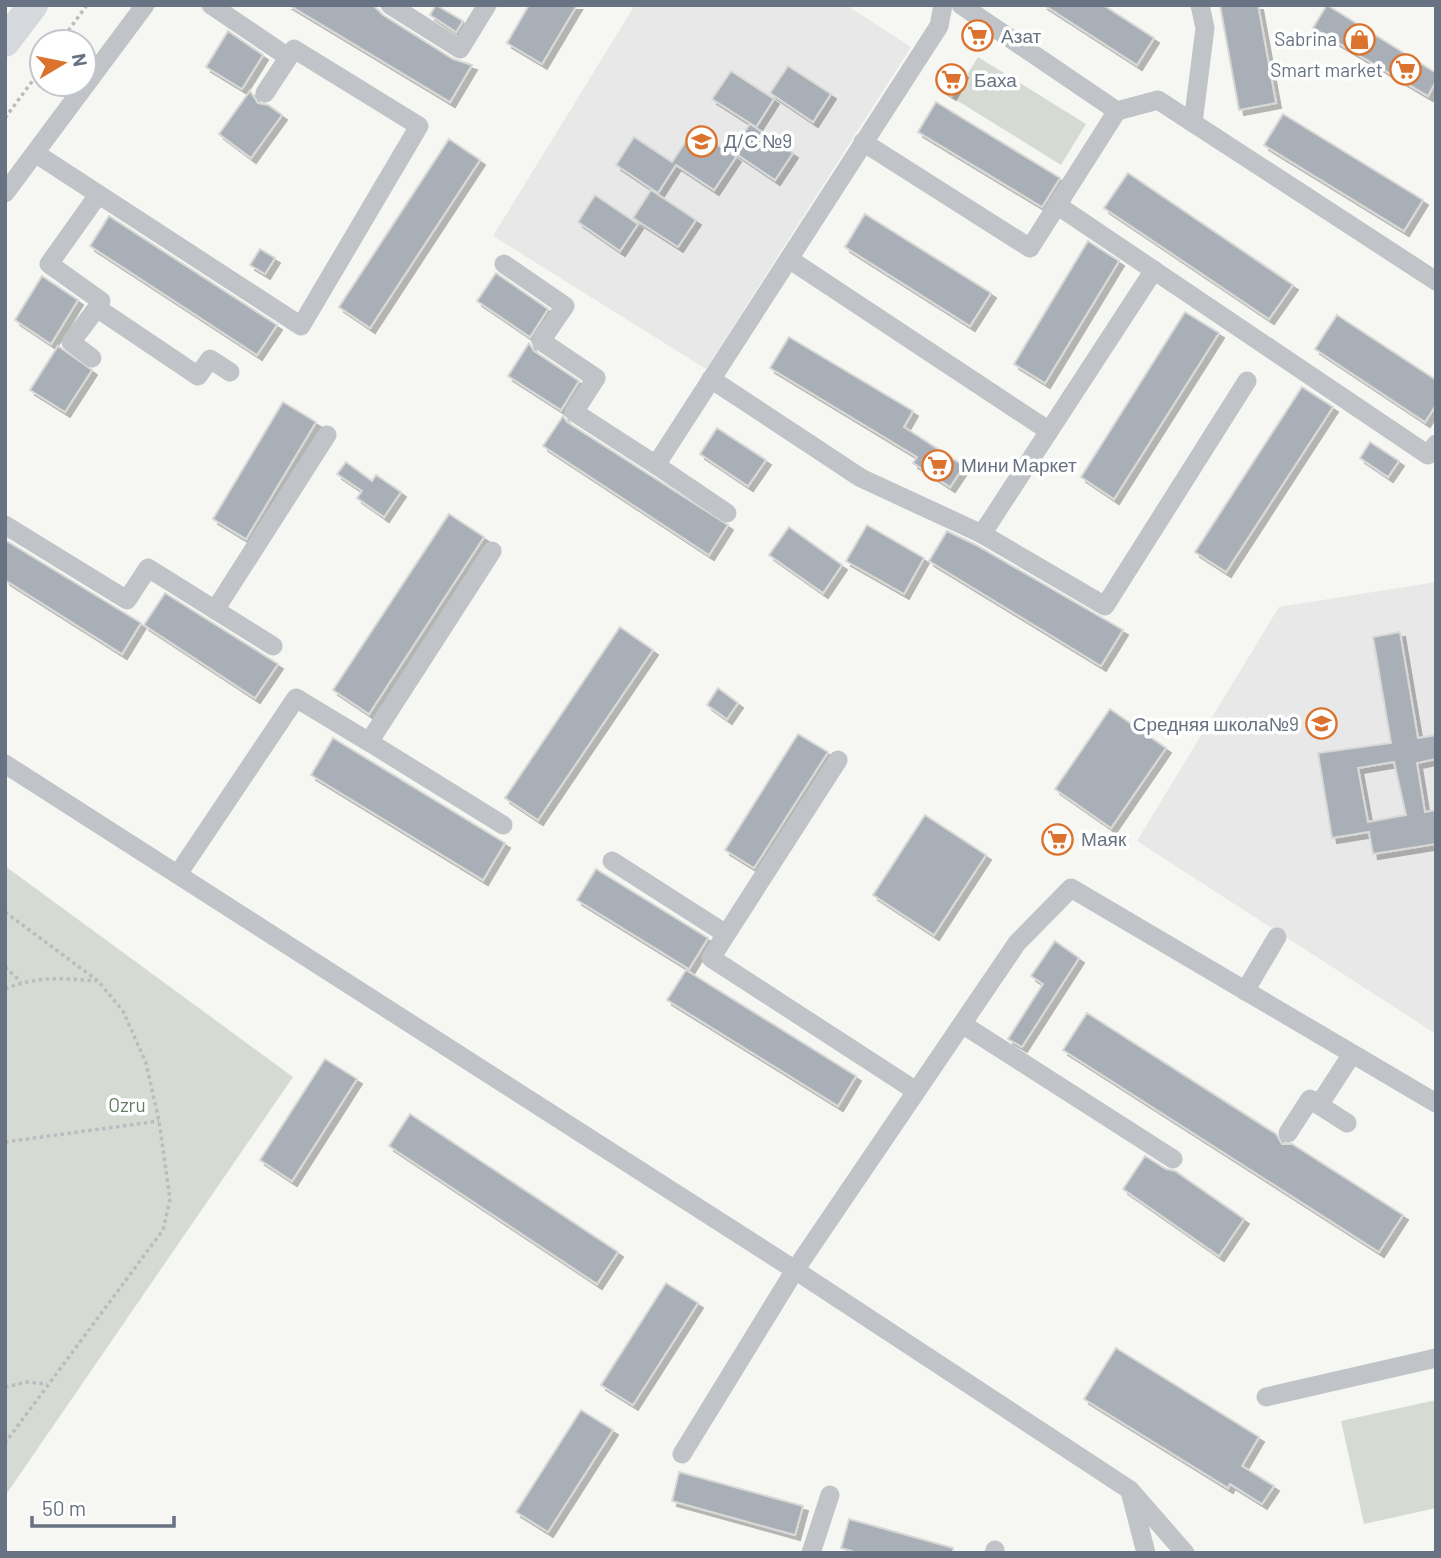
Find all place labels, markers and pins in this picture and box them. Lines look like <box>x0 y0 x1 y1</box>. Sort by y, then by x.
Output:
supermarket icon: Азат <box>961 19 995 53</box>
shop icon: Sabrina <box>1343 22 1377 56</box>
place label: Азат <box>1001 24 1042 47</box>
place label: Sabrina <box>1274 27 1337 50</box>
supermarket icon: Smart market <box>1389 53 1423 87</box>
place label: Smart market <box>1270 58 1383 81</box>
supermarket icon: Баха <box>934 63 968 97</box>
place label: Баха <box>974 68 1017 91</box>
school or university icon: Д/С №9 <box>684 124 718 158</box>
place label: Д/С №9 <box>724 129 792 152</box>
supermarket icon: Мини Маркет <box>921 448 955 482</box>
place label: Мини Маркет <box>961 453 1077 476</box>
school or university icon: Средняя школа№9 <box>1305 707 1339 741</box>
place label: Средняя школа№9 <box>1133 712 1299 735</box>
supermarket icon: Маяк <box>1041 822 1075 856</box>
place label: Маяк <box>1081 827 1127 850</box>

